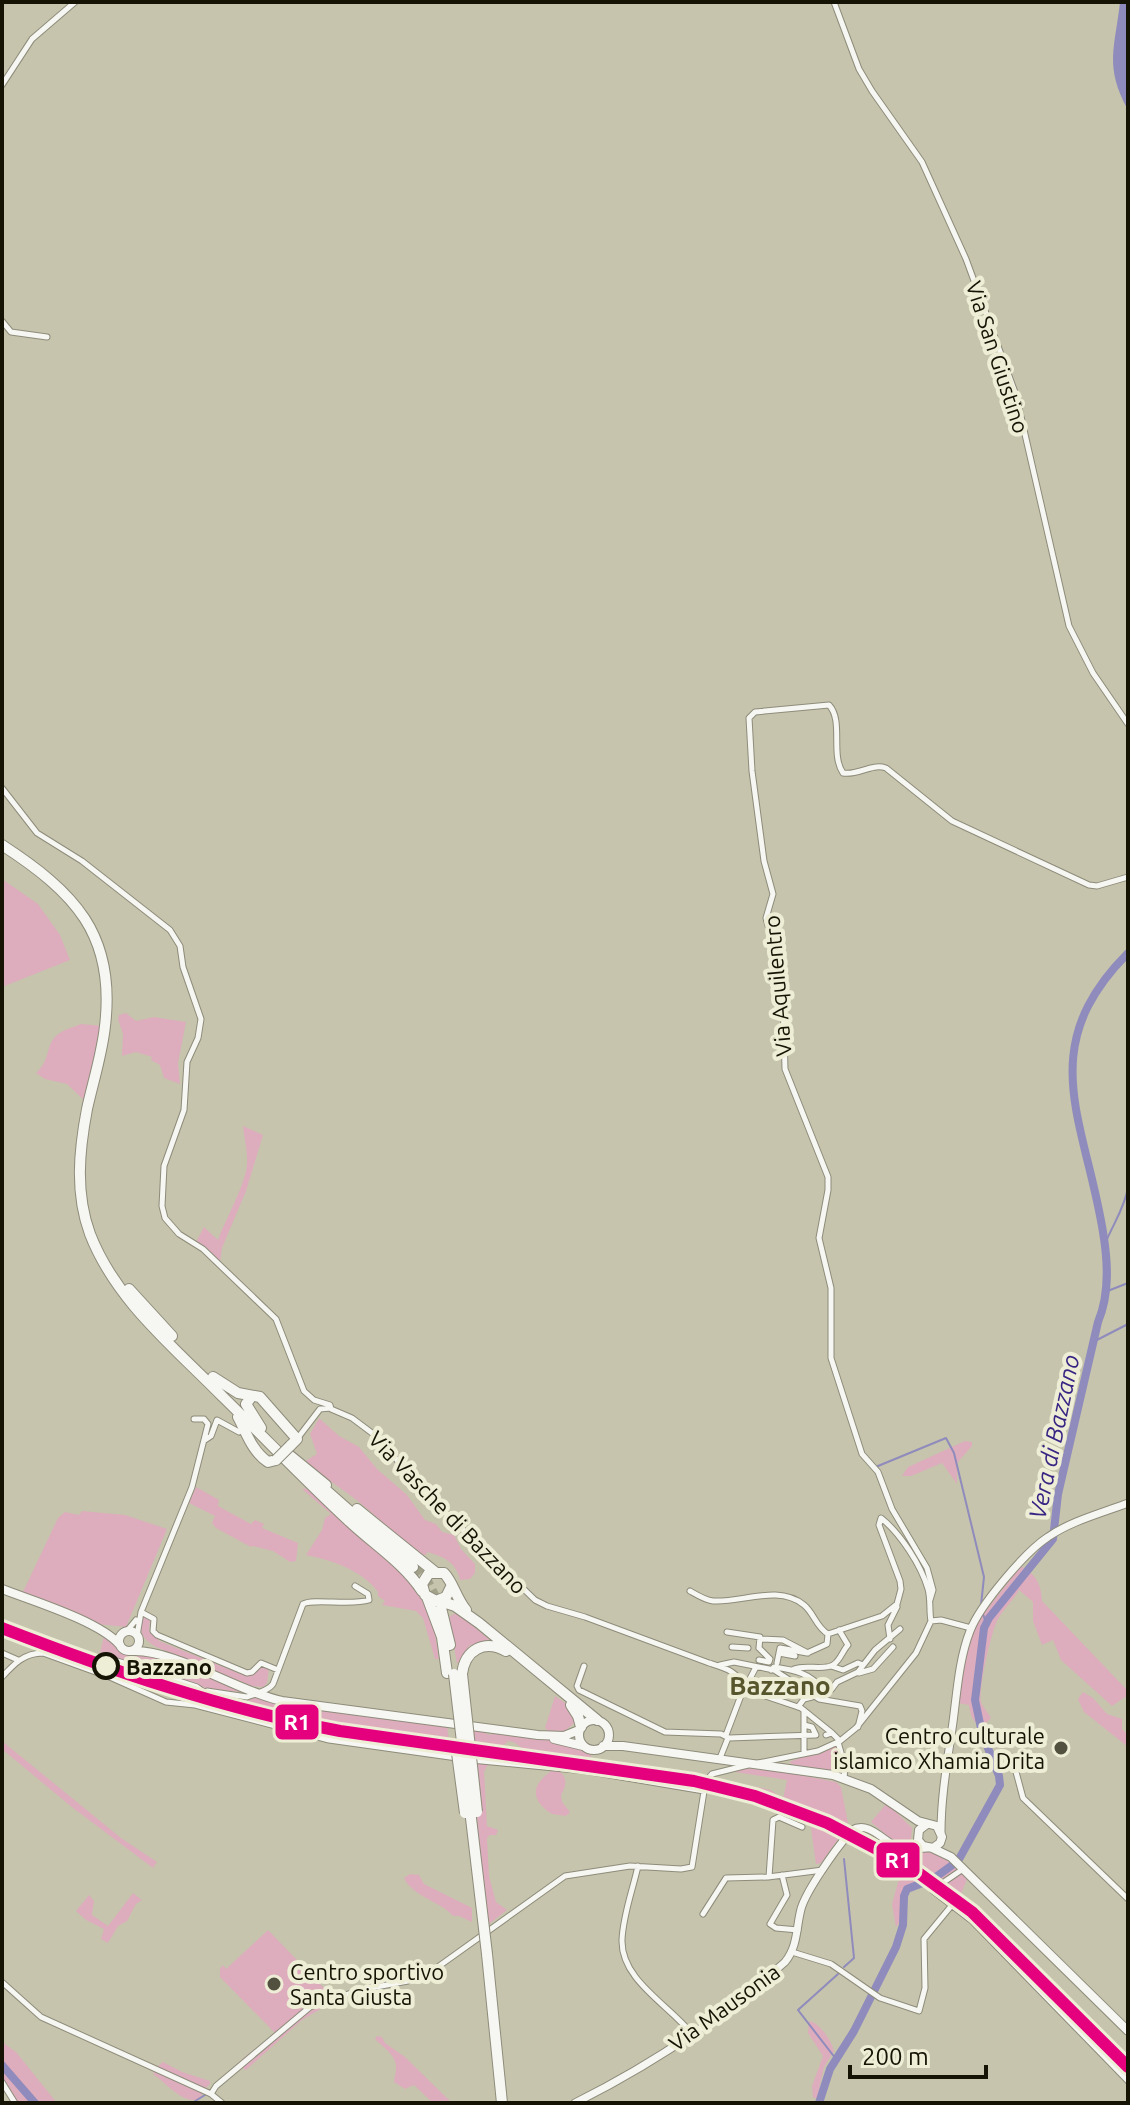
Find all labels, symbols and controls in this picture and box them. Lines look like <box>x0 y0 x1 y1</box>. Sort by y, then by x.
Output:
street label: Via San Giustino <box>962 278 1034 436</box>
street label: Via Aquilentro <box>758 914 796 1058</box>
water label: Vera di Bazzano <box>1023 1352 1085 1522</box>
street label: Via Vasche di Bazzano <box>364 1426 532 1598</box>
marker: Bazzano <box>93 1653 119 1679</box>
place label: Bazzano <box>126 1654 212 1679</box>
district label: Bazzano <box>729 1671 831 1700</box>
line badge: R1 <box>274 1703 320 1741</box>
text: R1 <box>284 1709 310 1734</box>
place label: Centro culturale islamico Xhamia Drita <box>833 1723 1045 1773</box>
marker: Centro culturale islamico Xhamia Drita <box>1052 1739 1070 1757</box>
line badge: R1 <box>875 1841 921 1879</box>
text: R1 <box>885 1847 911 1872</box>
street label: Via Mausonia <box>664 1958 784 2056</box>
place label: Centro sportivo Santa Giusta <box>290 1959 444 2009</box>
marker: Centro sportivo Santa Giusta <box>265 1975 283 1993</box>
scale bar <box>850 2029 986 2079</box>
text: 200 m <box>862 2043 929 2070</box>

